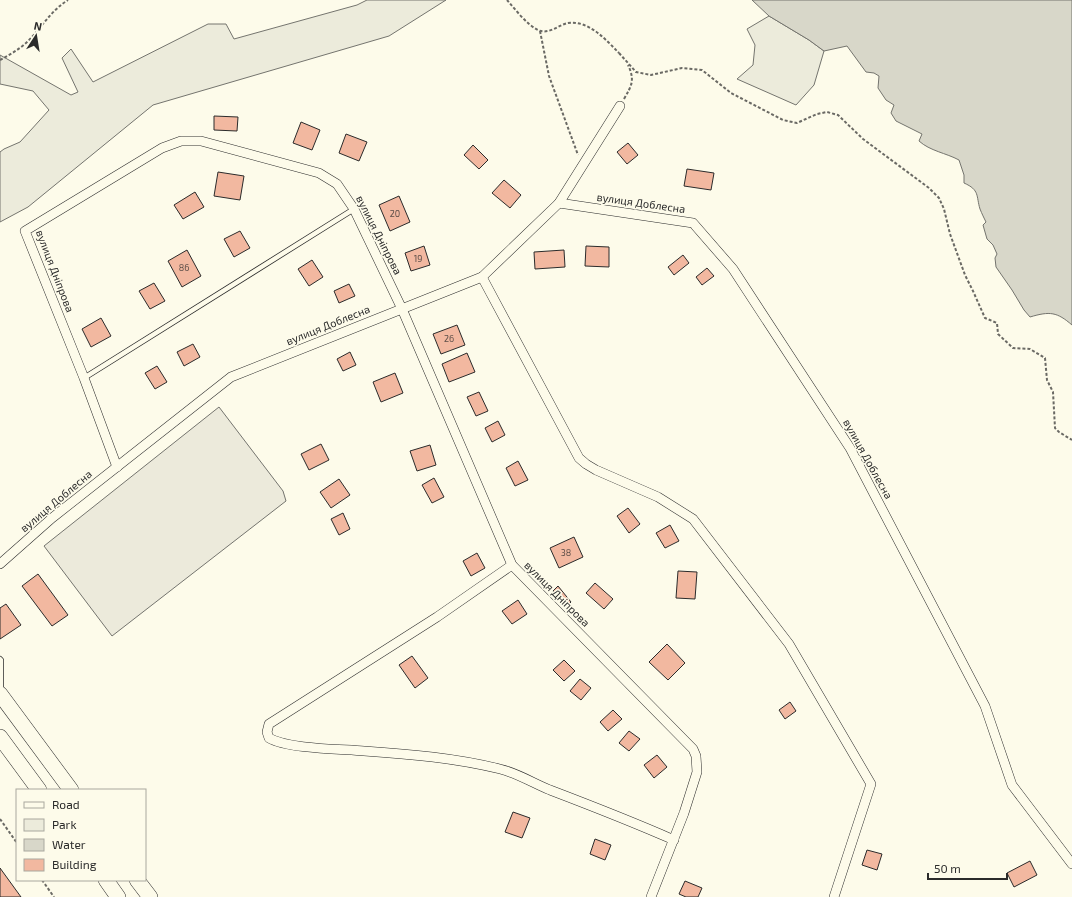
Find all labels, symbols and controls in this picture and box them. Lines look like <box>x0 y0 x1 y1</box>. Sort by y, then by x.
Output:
north arrow <box>16 16 56 56</box>
text: N <box>33 19 43 33</box>
street label: вулиця Доблесна <box>596 190 686 216</box>
street label: вулиця Дніпрова <box>353 193 405 277</box>
house number: 20 <box>390 208 400 219</box>
street label: вулиця Дніпрова <box>33 228 77 314</box>
house number: 19 <box>414 253 422 264</box>
house number: 86 <box>179 262 189 273</box>
street label: вулиця Доблесна <box>284 302 372 348</box>
house number: 26 <box>444 333 454 344</box>
street label: вулиця Доблесна <box>840 417 896 501</box>
street label: вулиця Доблесна <box>17 467 95 535</box>
house number: 38 <box>561 547 571 558</box>
street label: вулиця Дніпрова <box>521 558 593 630</box>
legend <box>16 789 146 881</box>
text: Road <box>52 797 80 811</box>
text: Park <box>52 817 77 831</box>
text: Water <box>52 837 86 851</box>
scale bar <box>928 855 1007 881</box>
text: Building <box>52 857 97 871</box>
text: 50 m <box>934 861 961 875</box>

